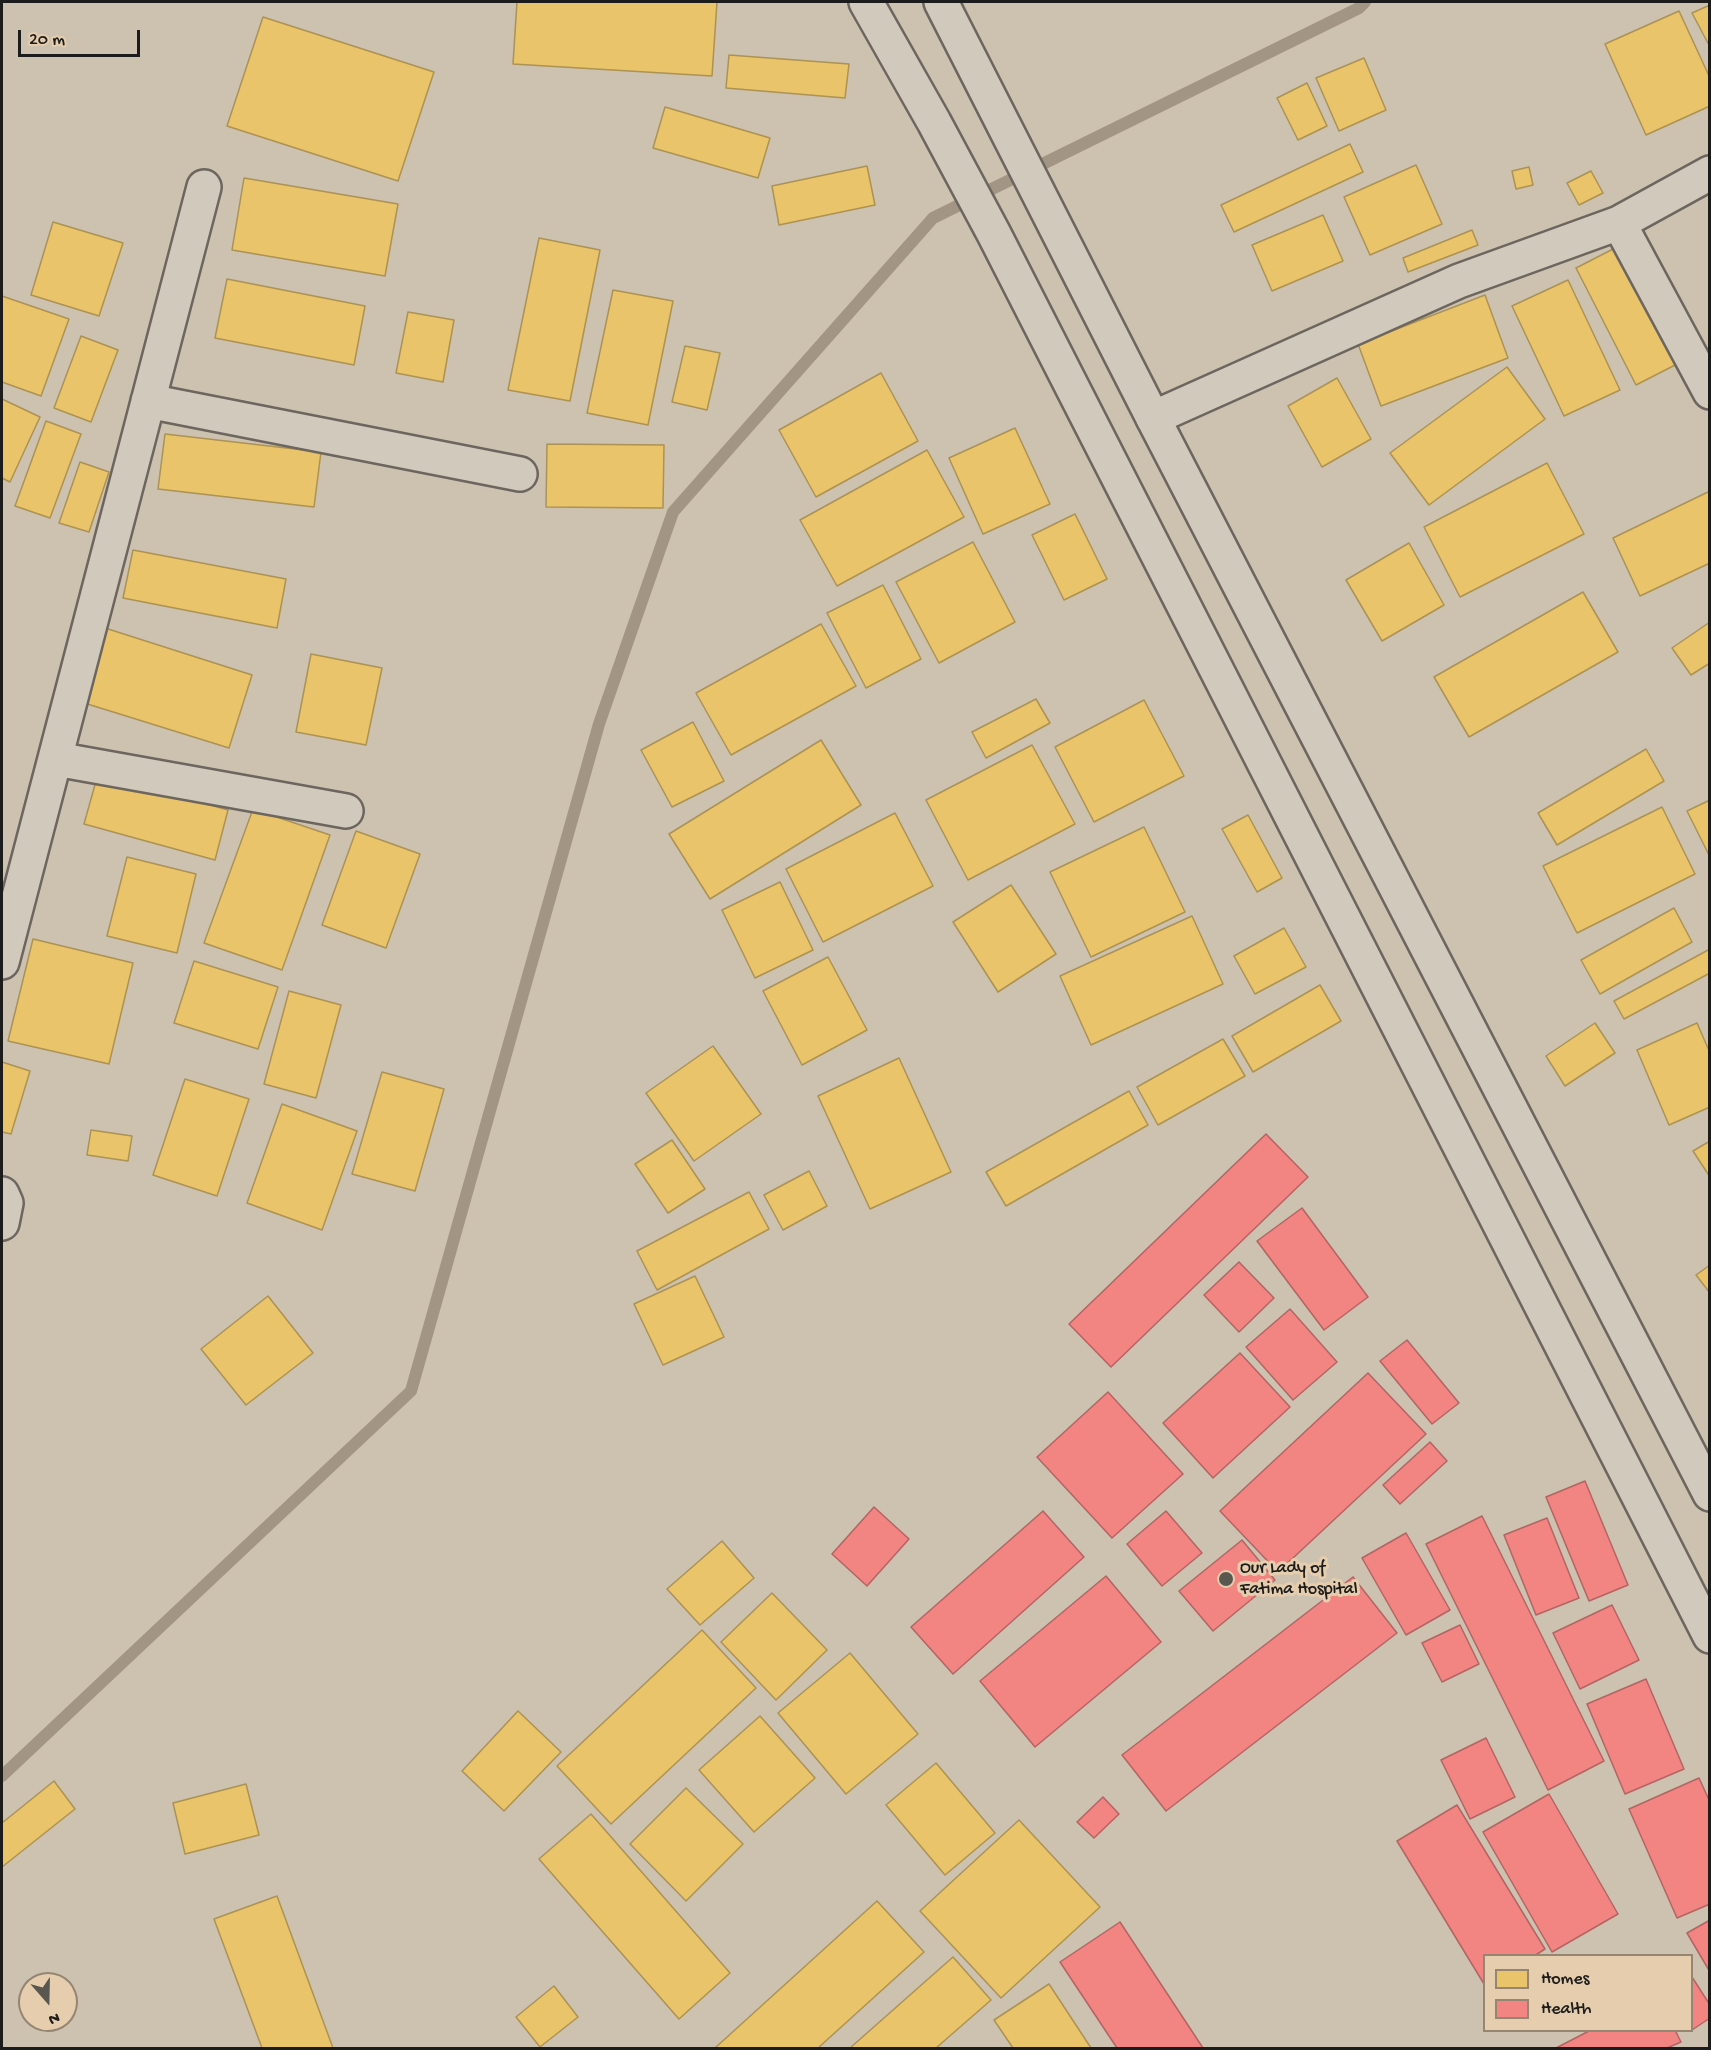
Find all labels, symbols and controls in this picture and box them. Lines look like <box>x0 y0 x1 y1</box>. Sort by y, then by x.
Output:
scale bar <box>21 18 142 56</box>
text: 20 m <box>29 30 65 51</box>
place label: Our Lady of Fatima Hospital <box>1240 1558 1358 1600</box>
marker: Our Lady of Fatima Hospital <box>1217 1570 1235 1588</box>
legend <box>1483 1954 1693 2032</box>
text: Homes <box>1541 1969 1589 1990</box>
north arrow <box>18 1972 78 2032</box>
text: Health <box>1541 1999 1592 2020</box>
text: N <box>45 2007 62 2028</box>

